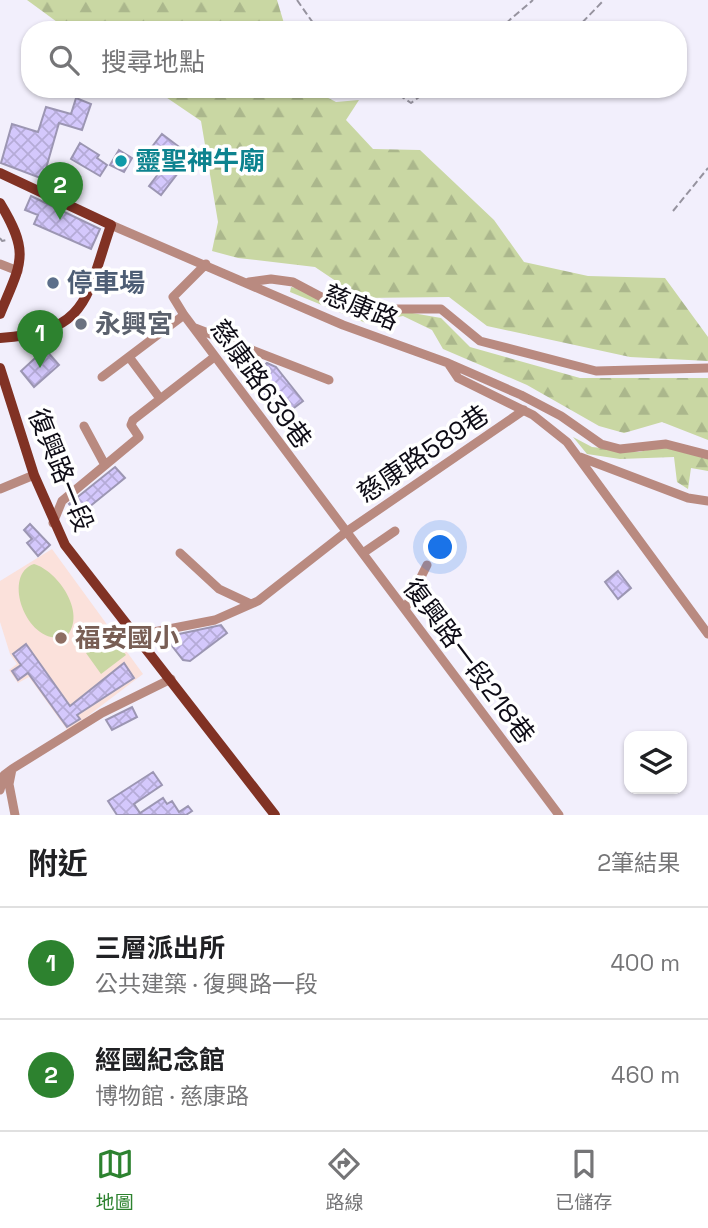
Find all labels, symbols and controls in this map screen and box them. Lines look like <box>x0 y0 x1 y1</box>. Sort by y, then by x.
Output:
search box <box>21 21 687 98</box>
icon: search <box>45 41 83 79</box>
text: 搜尋地點 <box>101 45 205 79</box>
place label: 靈聖神牛廟 <box>135 144 265 178</box>
marker: 靈聖神牛廟 <box>113 153 129 169</box>
pin: 2 <box>37 162 83 220</box>
place label: 停車場 <box>67 266 145 300</box>
marker: 停車場 <box>45 275 61 291</box>
street label: 慈康路 <box>318 277 404 337</box>
place label: 永興宮 <box>95 307 173 341</box>
pin: 1 <box>17 310 63 368</box>
street label: 慈康路639巷 <box>203 313 319 455</box>
marker: 永興宮 <box>73 316 89 332</box>
street label: 慈康路589巷 <box>351 397 495 511</box>
street label: 復興路一段 <box>21 403 101 537</box>
your location <box>423 530 457 564</box>
street label: 復興路一段218巷 <box>396 571 542 751</box>
place label: 福安國小 <box>75 621 179 655</box>
marker: 福安國小 <box>53 630 69 646</box>
map controls <box>624 731 687 794</box>
button: layers <box>624 731 687 794</box>
text: 附近 <box>28 844 88 883</box>
text: 2筆結果 <box>597 848 680 878</box>
text: 三層派出所 <box>95 931 225 965</box>
text: 1 <box>46 948 56 978</box>
text: 400 m <box>610 948 680 978</box>
text: 公共建築 · 復興路一段 <box>95 969 318 999</box>
text: 經國紀念館 <box>95 1043 225 1077</box>
text: 2 <box>44 1060 58 1090</box>
text: 460 m <box>611 1060 680 1090</box>
text: 博物館 · 慈康路 <box>95 1081 249 1111</box>
tab: 地圖 <box>96 1145 134 1215</box>
tab: 路線 <box>325 1145 363 1215</box>
tab: 已儲存 <box>555 1145 612 1215</box>

